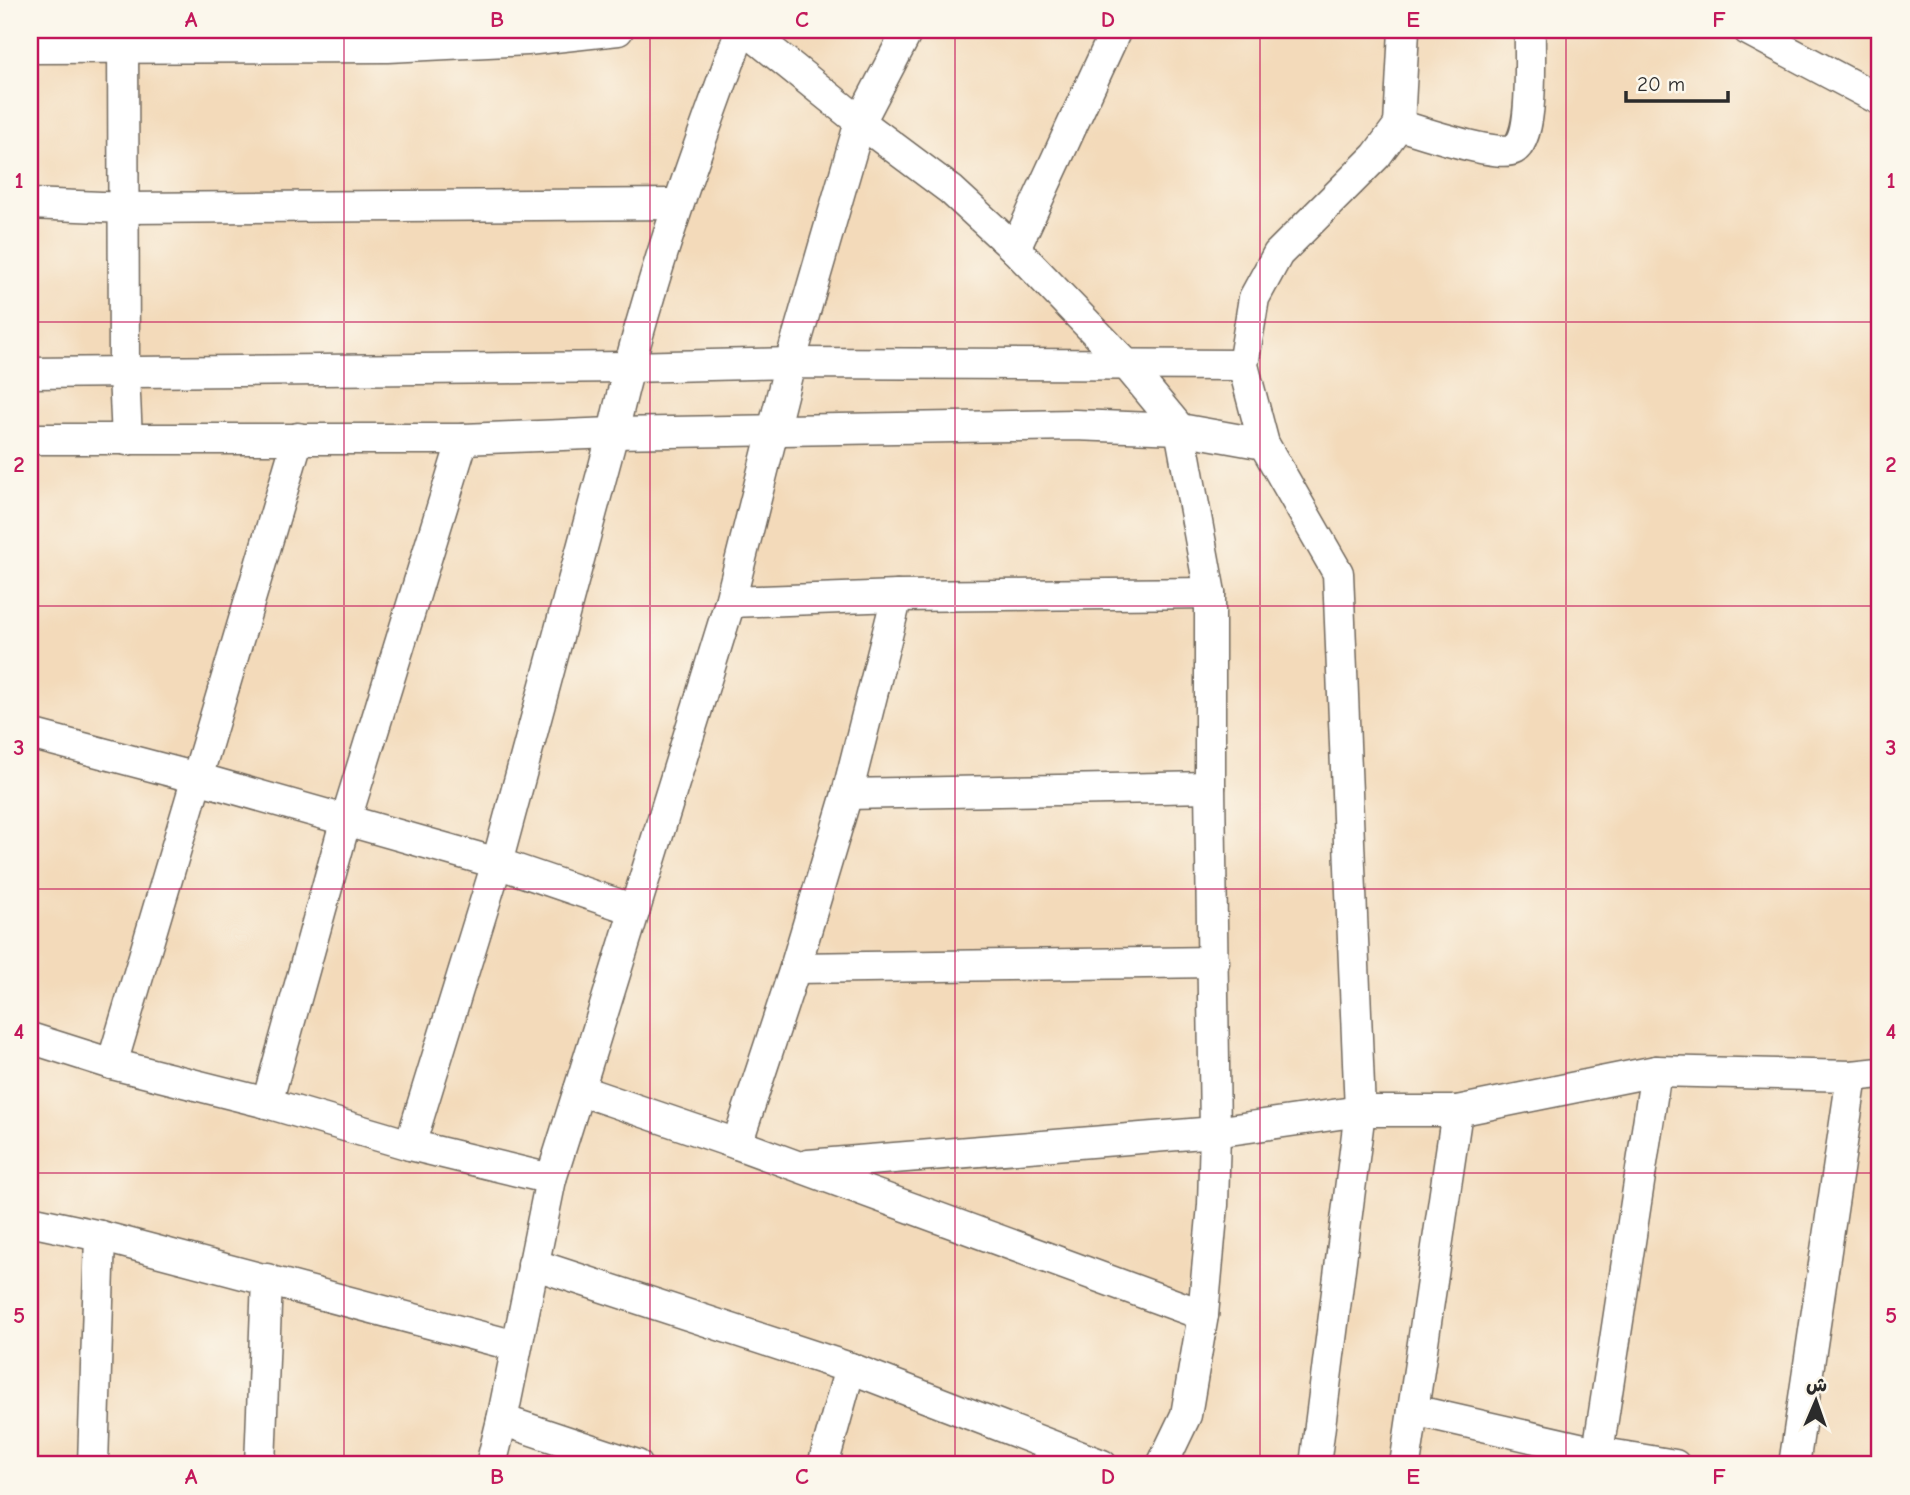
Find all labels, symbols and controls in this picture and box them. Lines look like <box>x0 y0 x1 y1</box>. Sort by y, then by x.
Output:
text: A <box>185 6 198 33</box>
text: B <box>490 6 504 33</box>
text: C <box>795 6 809 33</box>
text: D <box>1101 6 1115 33</box>
text: E <box>1406 6 1420 33</box>
text: F <box>1712 6 1726 33</box>
scale bar <box>1626 60 1728 104</box>
text: 20 m <box>1637 72 1685 96</box>
text: 1 <box>14 167 24 194</box>
text: 1 <box>1886 167 1896 194</box>
text: 2 <box>13 451 25 478</box>
text: 2 <box>1885 451 1897 478</box>
text: 3 <box>13 734 25 761</box>
text: 3 <box>1885 734 1897 761</box>
text: 4 <box>14 1018 25 1045</box>
text: 4 <box>1886 1018 1897 1045</box>
text: 5 <box>13 1302 25 1329</box>
text: 5 <box>1885 1302 1897 1329</box>
north arrow <box>1780 1366 1850 1436</box>
text: ش <box>1806 1374 1827 1396</box>
text: A <box>185 1463 198 1490</box>
text: B <box>490 1463 504 1490</box>
text: C <box>795 1463 809 1490</box>
text: D <box>1101 1463 1115 1490</box>
text: E <box>1406 1463 1420 1490</box>
text: F <box>1712 1463 1726 1490</box>

